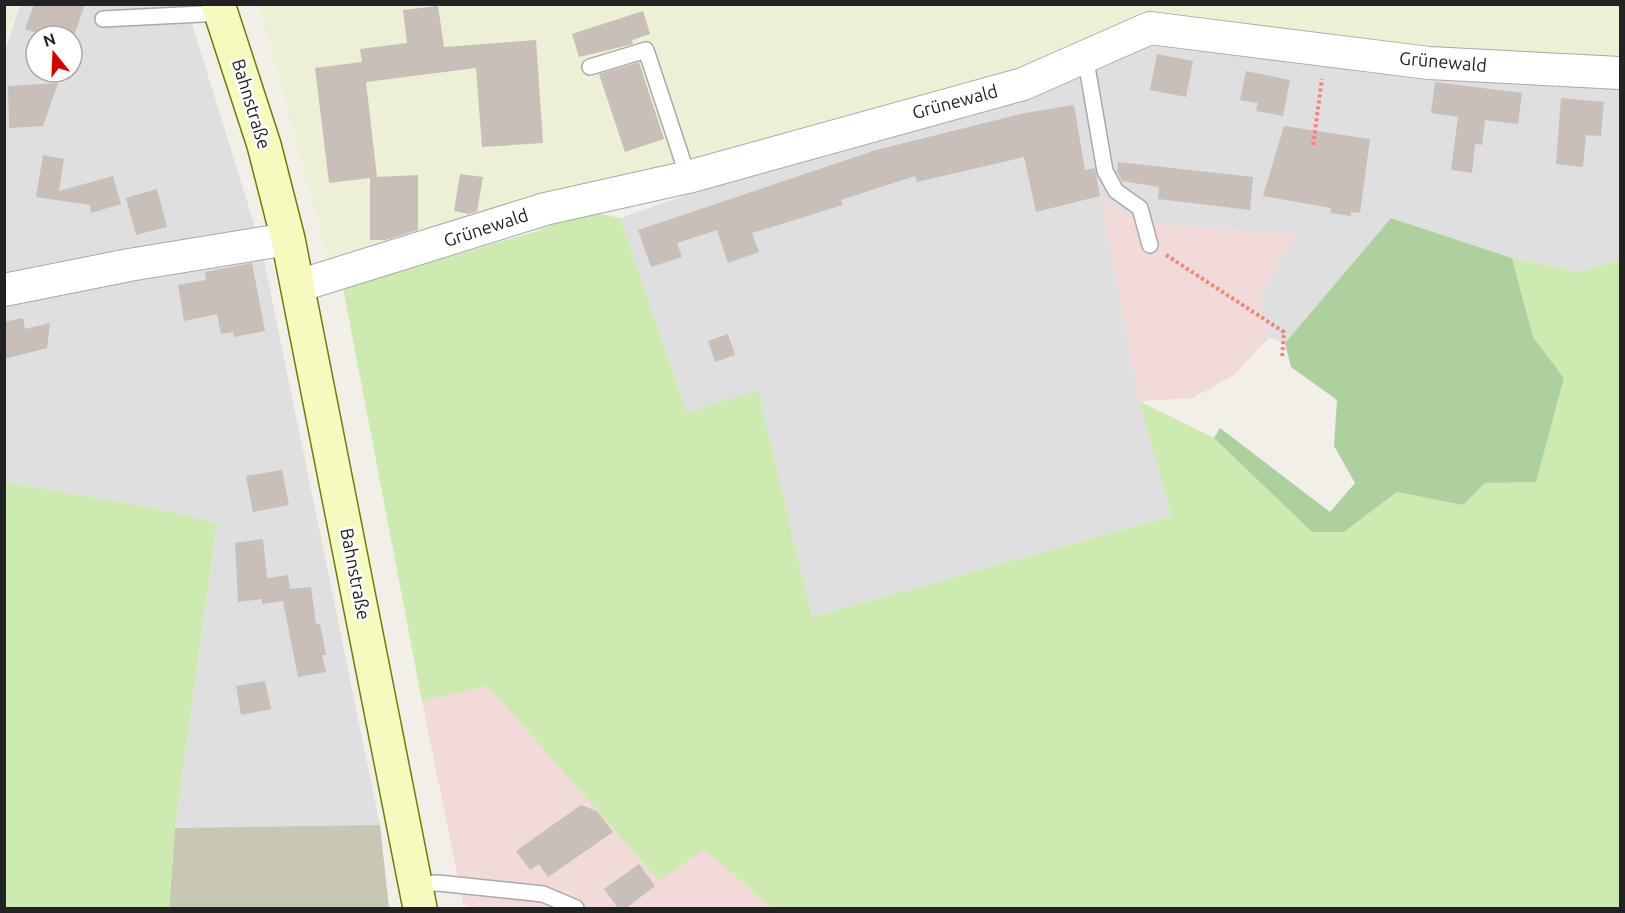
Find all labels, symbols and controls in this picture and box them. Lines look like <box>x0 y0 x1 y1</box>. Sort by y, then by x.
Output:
north arrow <box>24 24 84 84</box>
text: N <box>41 29 58 50</box>
street label: Grünewald <box>1399 47 1488 75</box>
street label: Bahnstraße <box>229 56 275 151</box>
street label: Grünewald <box>910 80 1000 122</box>
street label: Grünewald <box>441 204 530 250</box>
street label: Bahnstraße <box>337 526 375 621</box>

